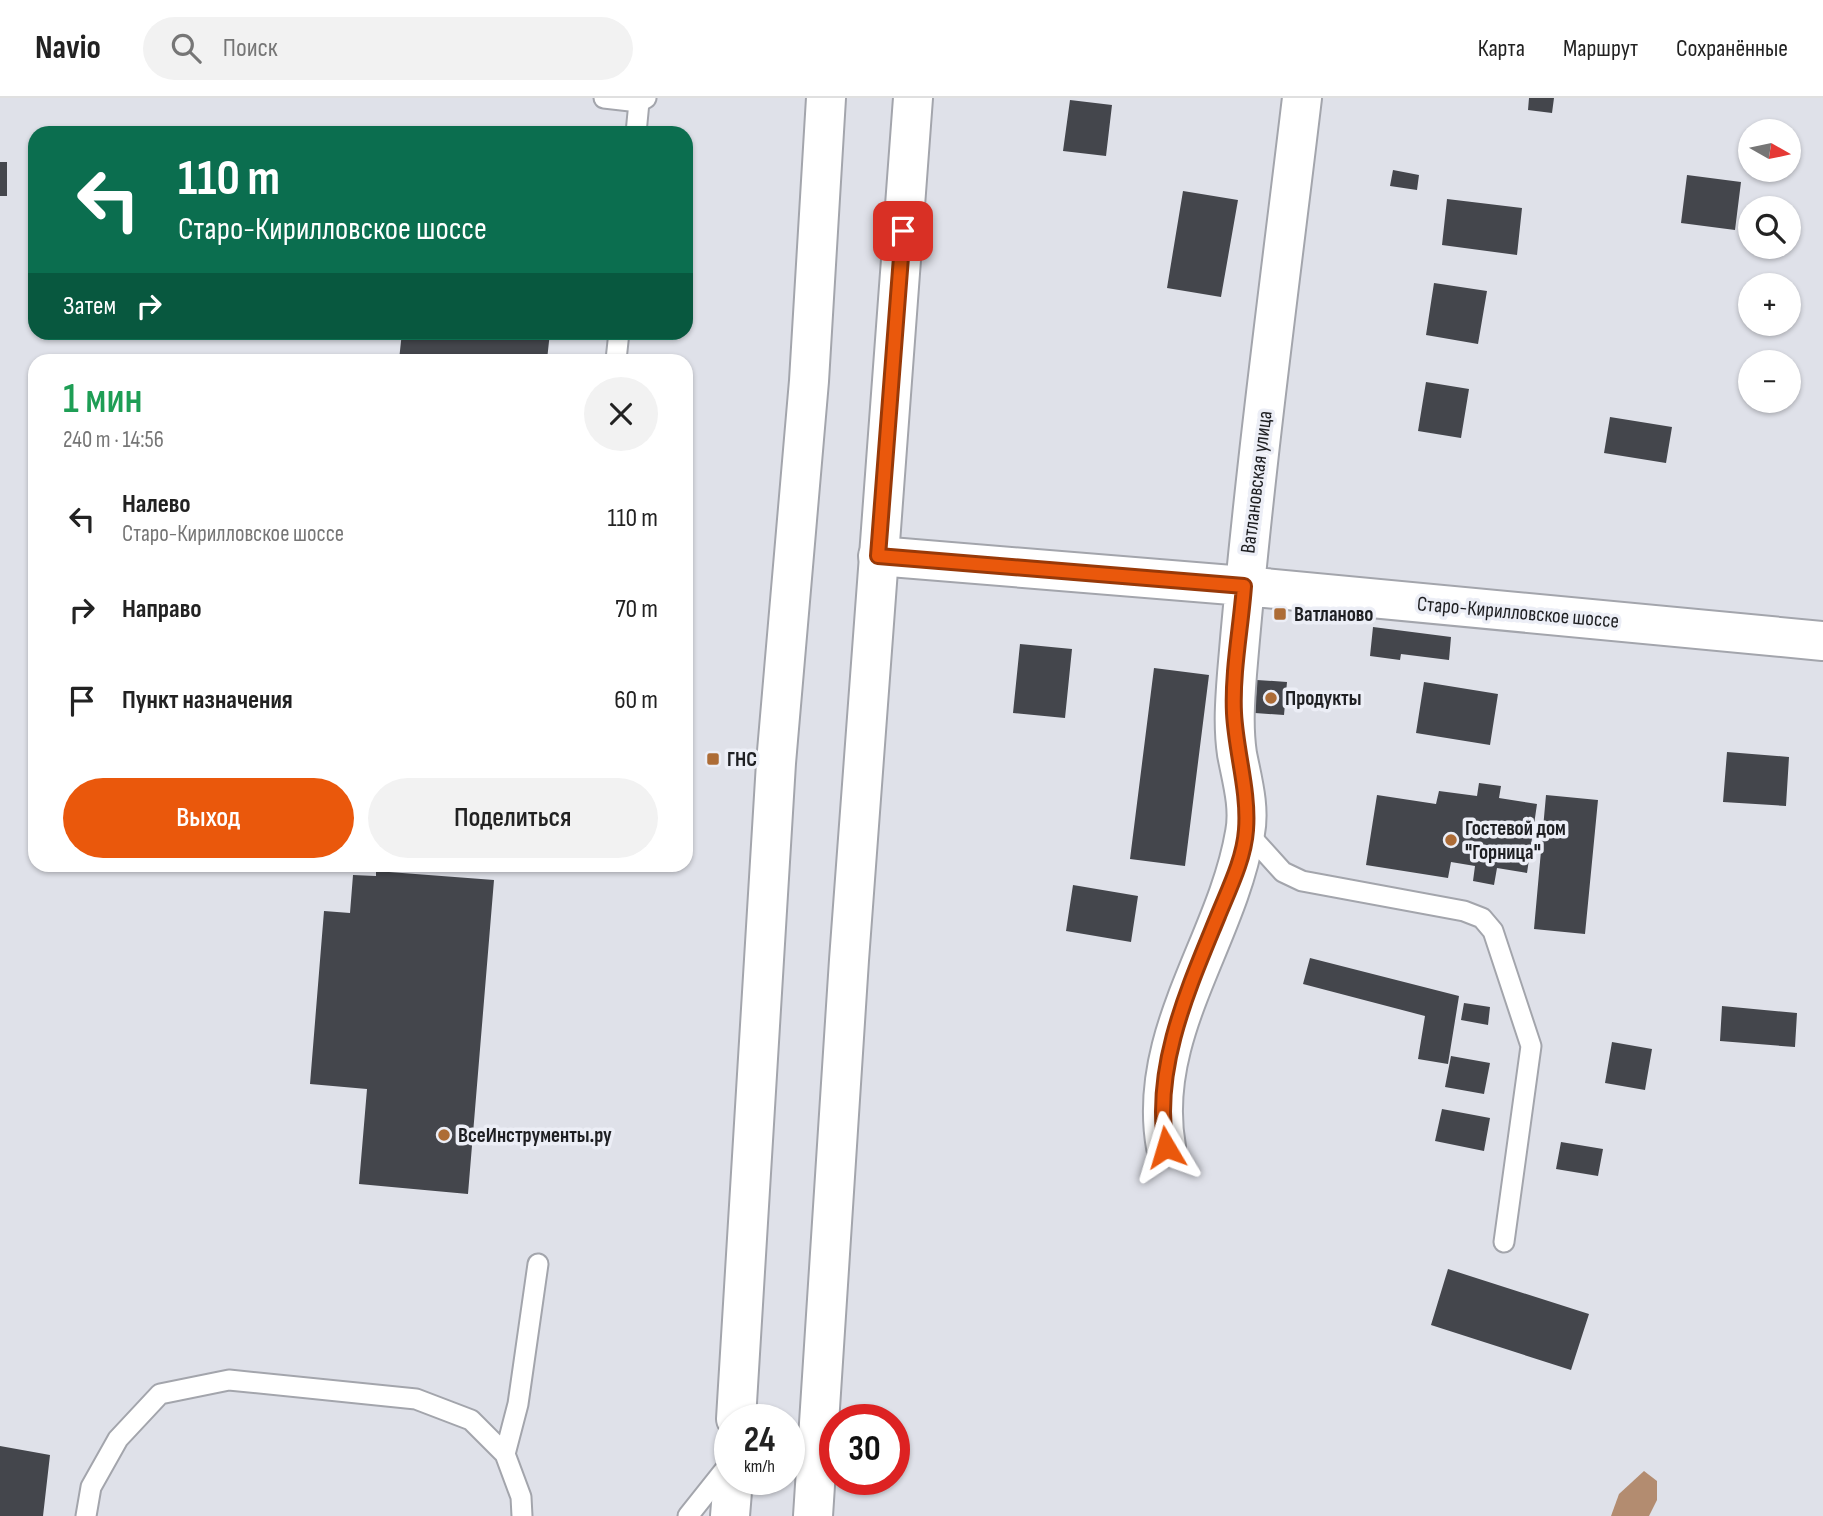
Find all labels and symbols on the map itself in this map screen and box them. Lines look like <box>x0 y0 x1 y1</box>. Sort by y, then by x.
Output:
north arrow <box>1738 119 1801 182</box>
pin <box>873 201 933 261</box>
street label: Ватлановская улица <box>1235 409 1278 555</box>
street label: Старо-Кирилловское шоссе <box>1416 591 1620 634</box>
place label: Ватланово <box>1294 602 1373 627</box>
marker: Ватланово <box>1272 606 1288 622</box>
place label: Продукты <box>1285 686 1361 711</box>
marker: Продукты <box>1263 690 1279 706</box>
place label: ГНС <box>727 747 757 772</box>
marker: ГНС <box>705 751 721 767</box>
place label: Гостевой дом "Горница" <box>1465 816 1566 865</box>
marker: Гостевой дом "Горница" <box>1443 832 1459 848</box>
position arrow <box>1129 1110 1203 1184</box>
place label: ВсеИнструменты.ру <box>458 1123 612 1148</box>
marker: ВсеИнструменты.ру <box>436 1127 452 1143</box>
speed limit sign: 30 <box>819 1404 910 1495</box>

